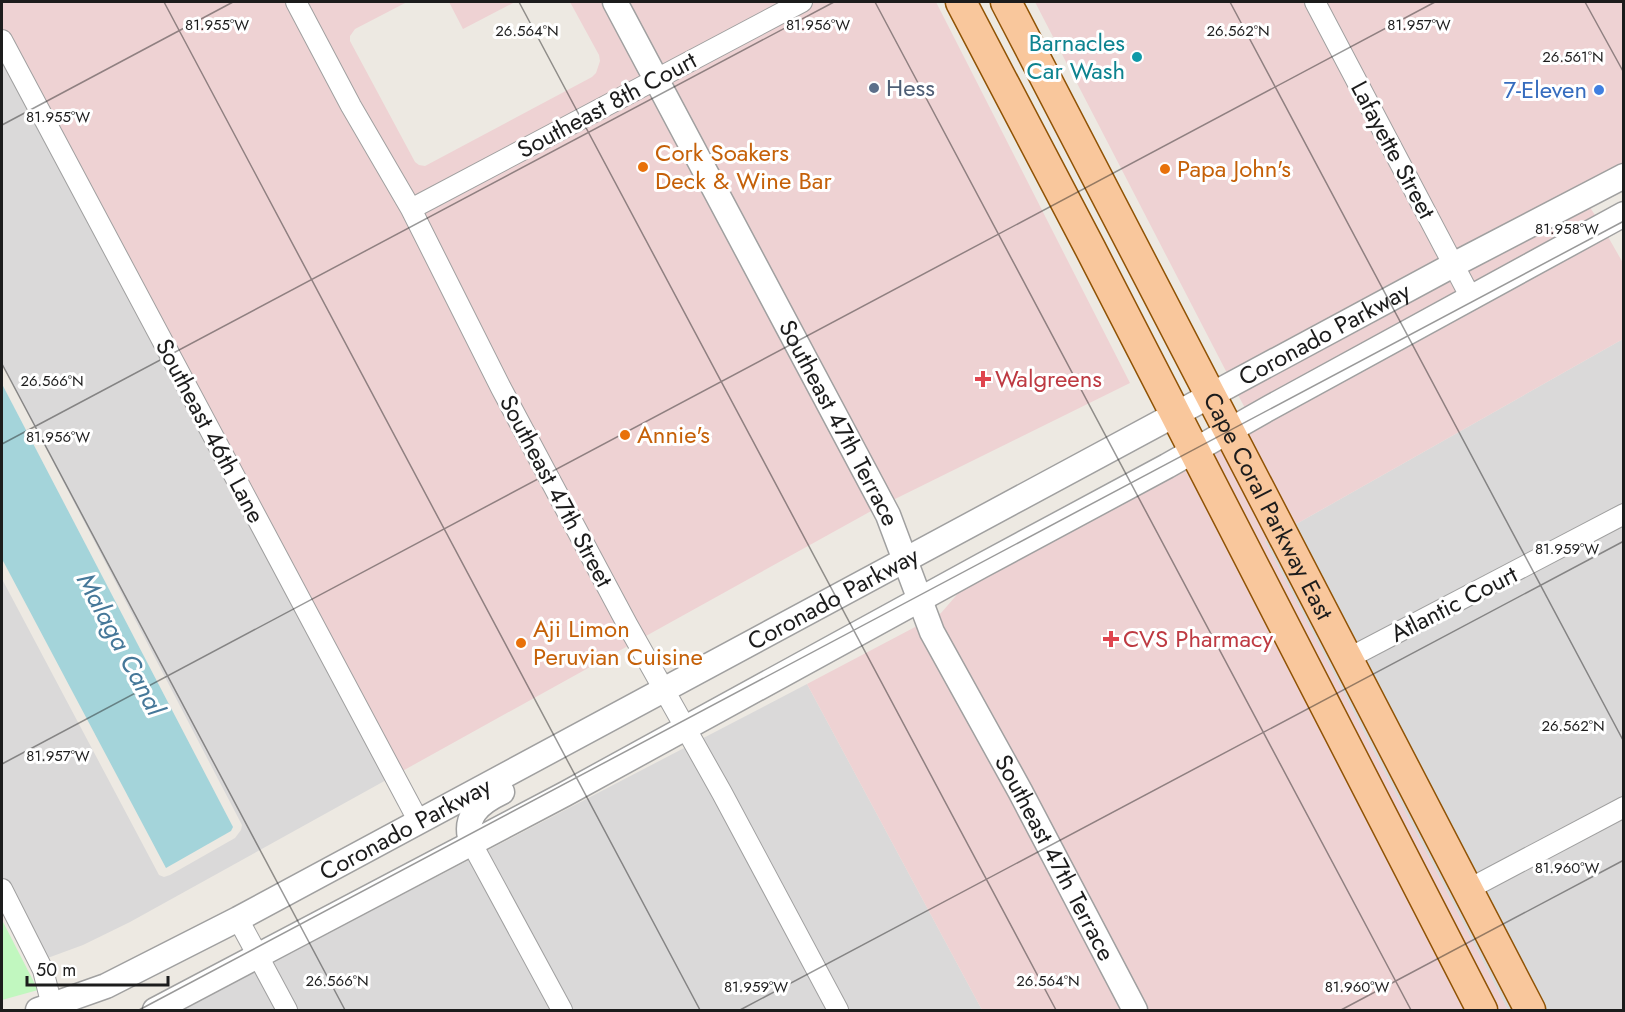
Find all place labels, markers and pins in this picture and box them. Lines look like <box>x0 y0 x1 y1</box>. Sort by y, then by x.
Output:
place label: Barnacles Car Wash <box>1026 25 1125 88</box>
marker: Barnacles Car Wash <box>1130 50 1144 64</box>
place label: Hess <box>886 70 935 105</box>
place label: 7-Eleven <box>1503 72 1587 107</box>
marker: Hess <box>867 81 881 95</box>
marker: 7-Eleven <box>1592 83 1606 97</box>
place label: Cork Soakers Deck & Wine Bar <box>655 135 832 198</box>
place label: Papa John's <box>1177 151 1291 186</box>
marker: Cork Soakers Deck & Wine Bar <box>636 160 650 174</box>
marker: Papa John's <box>1158 162 1172 176</box>
place label: Walgreens <box>995 361 1102 396</box>
marker: Walgreens <box>976 372 990 386</box>
place label: Annie's <box>637 417 710 452</box>
marker: Annie's <box>618 428 632 442</box>
place label: Aji Limon Peruvian Cuisine <box>533 611 703 674</box>
place label: CVS Pharmacy <box>1123 621 1274 656</box>
marker: CVS Pharmacy <box>1104 632 1118 646</box>
marker: Aji Limon Peruvian Cuisine <box>514 636 528 650</box>

